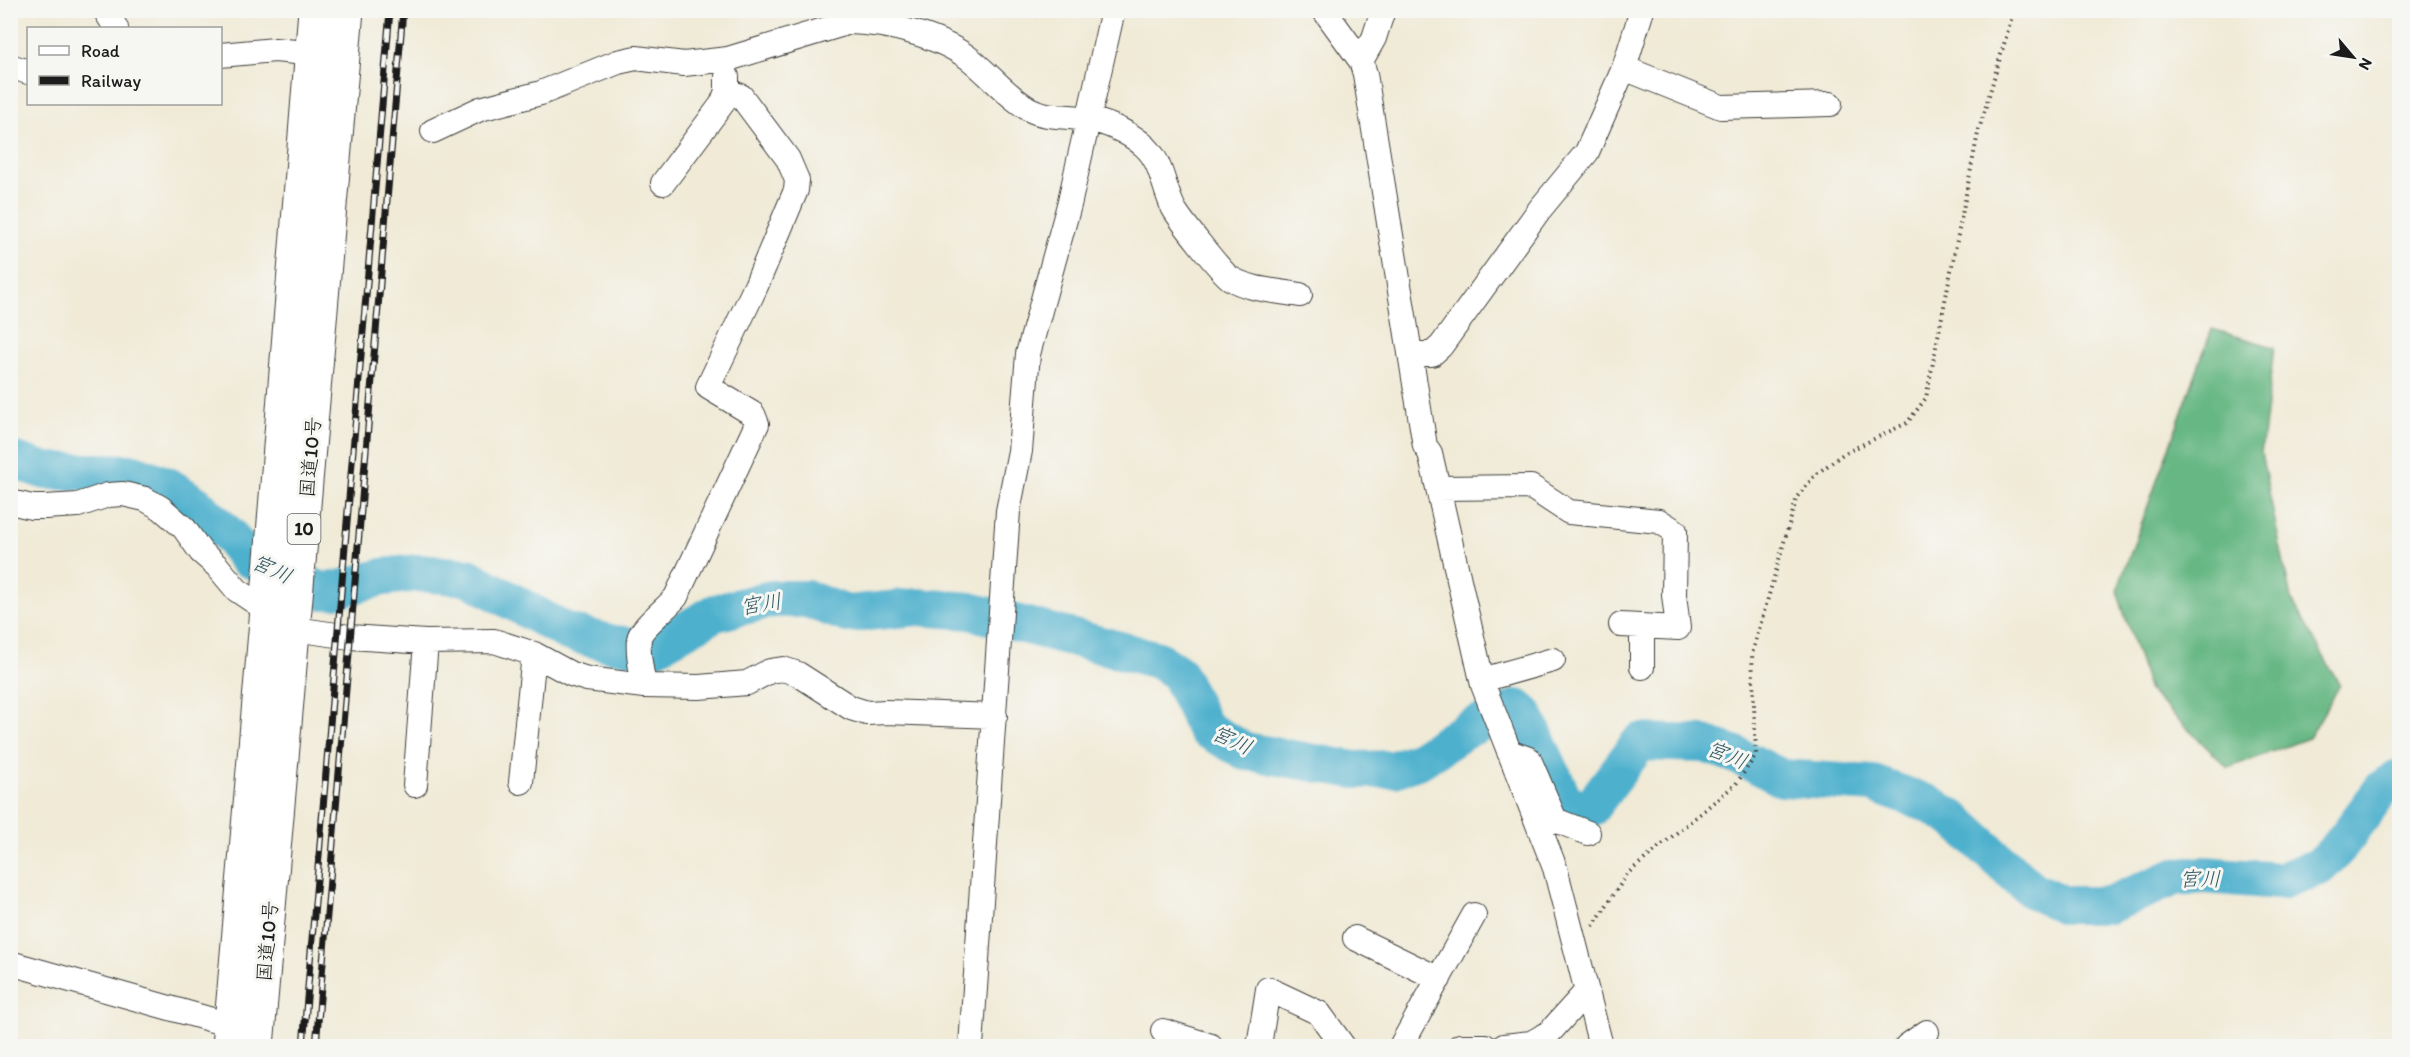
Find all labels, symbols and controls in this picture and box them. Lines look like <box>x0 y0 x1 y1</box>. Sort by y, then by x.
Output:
legend <box>27 27 222 105</box>
north arrow <box>2323 27 2383 87</box>
text: Road <box>81 40 120 62</box>
text: N <box>2355 55 2377 73</box>
text: Railway <box>81 70 142 92</box>
street label: 国道10号 <box>294 415 326 499</box>
road number: 10 <box>288 514 320 544</box>
water label: 宮川 <box>248 548 297 589</box>
water label: 宮川 <box>738 588 784 619</box>
water label: 宮川 <box>1208 719 1257 760</box>
water label: 宮川 <box>1703 735 1751 774</box>
water label: 宮川 <box>2179 866 2221 891</box>
street label: 国道10号 <box>251 899 283 983</box>

